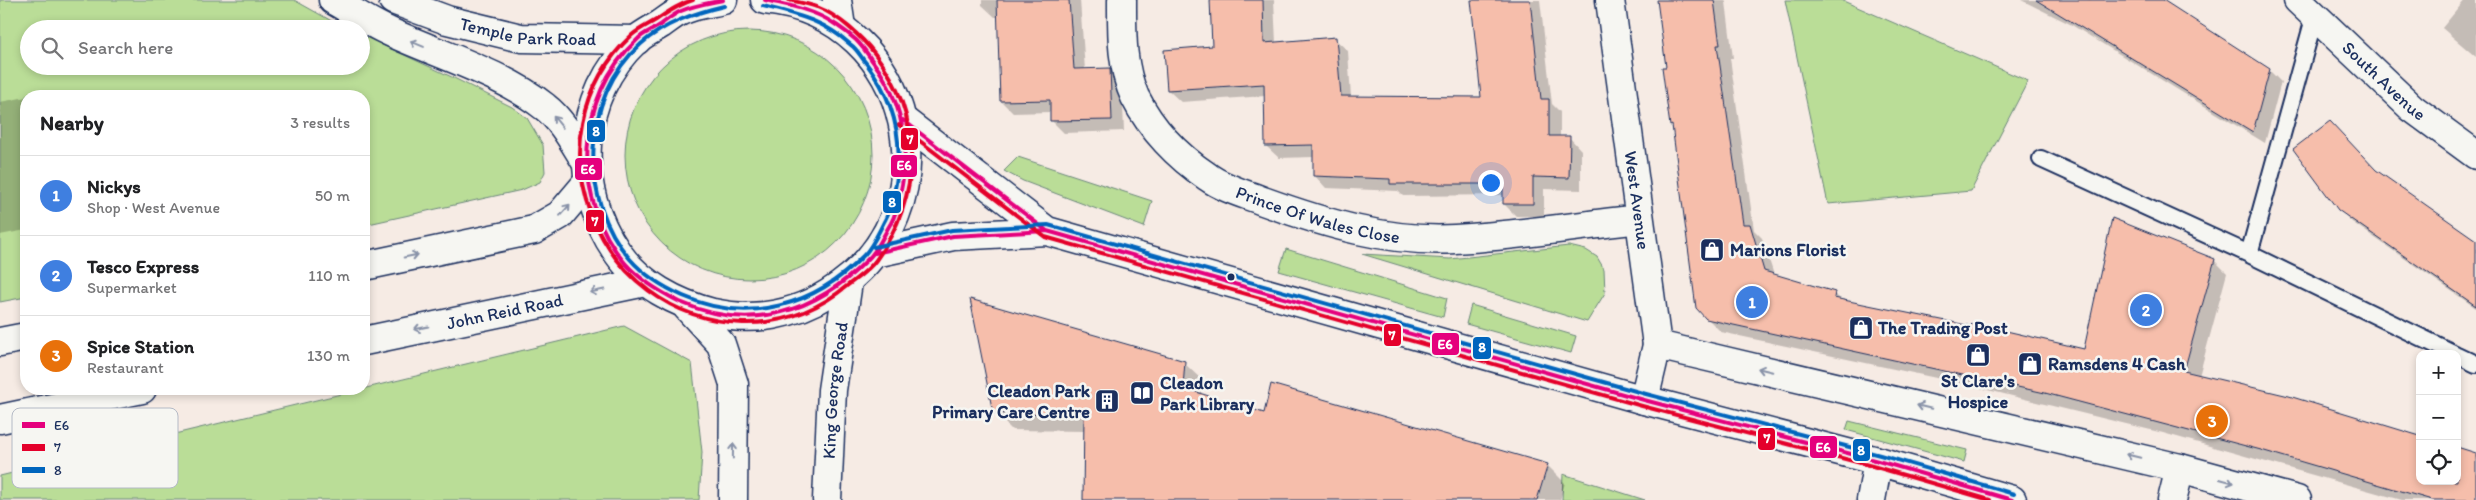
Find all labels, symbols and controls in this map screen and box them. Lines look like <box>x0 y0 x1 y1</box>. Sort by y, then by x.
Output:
street label: Temple Park Road <box>458 13 597 50</box>
search box <box>20 20 370 75</box>
icon: search <box>38 34 66 62</box>
text: Search here <box>78 36 173 59</box>
street label: South Avenue <box>2337 37 2430 125</box>
one-way arrow <box>410 39 425 48</box>
text: Nearby <box>40 110 104 135</box>
text: 3 results <box>290 113 350 132</box>
one-way arrow <box>553 115 564 128</box>
line badge: 8 <box>586 119 606 143</box>
text: 8 <box>592 123 600 140</box>
line badge: 7 <box>900 127 919 151</box>
text: 7 <box>906 131 914 148</box>
street label: West Avenue <box>1620 149 1655 251</box>
line badge: E6 <box>890 154 918 178</box>
line badge: E6 <box>574 157 603 181</box>
text: E6 <box>896 157 912 174</box>
text: E6 <box>580 161 596 178</box>
your location <box>1478 170 1504 196</box>
text: Nickys <box>87 175 141 198</box>
street label: Prince Of Wales Close <box>1233 181 1401 248</box>
text: 1 <box>52 186 60 205</box>
text: 50 m <box>315 186 350 205</box>
line badge: 8 <box>882 190 902 214</box>
text: 8 <box>888 194 896 211</box>
text: Shop · West Avenue <box>87 198 220 217</box>
one-way arrow <box>559 203 571 216</box>
line badge: 7 <box>585 209 605 233</box>
text: 7 <box>591 213 599 230</box>
shop icon: Marions Florist <box>1699 237 1725 263</box>
place label: Marions Florist <box>1730 239 1846 261</box>
one-way arrow <box>403 250 419 260</box>
text: Tesco Express <box>87 255 199 278</box>
text: 2 <box>52 266 60 285</box>
text: 110 m <box>308 266 350 285</box>
unlabelled marker <box>1226 272 1236 282</box>
text: Supermarket <box>87 278 177 297</box>
pin: 1 <box>1736 283 1768 321</box>
one-way arrow <box>590 287 606 296</box>
street label: John Reid Road <box>445 288 565 334</box>
pin: 2 <box>2130 291 2162 329</box>
shop icon: The Trading Post <box>1848 315 1874 341</box>
place label: The Trading Post <box>1877 317 2008 339</box>
street label: King George Road <box>818 320 853 459</box>
line badge: 7 <box>1383 323 1402 347</box>
one-way arrow <box>414 324 430 334</box>
text: 7 <box>1388 327 1396 344</box>
line badge: E6 <box>1431 332 1460 356</box>
text: Spice Station <box>87 335 194 358</box>
text: E6 <box>1437 336 1453 353</box>
line badge: 8 <box>1472 336 1492 360</box>
text: 8 <box>1478 339 1486 356</box>
shop icon: St Clare's Hospice <box>1965 342 1991 368</box>
text: 3 <box>52 346 60 365</box>
text: 130 m <box>307 346 350 365</box>
map controls <box>2416 350 2461 485</box>
button: + <box>2416 350 2461 395</box>
shop icon: Ramsdens 4 Cash <box>2017 351 2043 377</box>
place label: Ramsdens 4 Cash <box>2048 353 2186 375</box>
text: Restaurant <box>87 358 164 377</box>
one-way arrow <box>1758 365 1774 374</box>
place label: St Clare's Hospice <box>1941 370 2015 413</box>
place label: Cleadon Park Library <box>1160 372 1255 415</box>
place label: Cleadon Park Primary Care Centre <box>932 380 1091 423</box>
library icon: Cleadon Park Library <box>1129 380 1155 406</box>
building icon: Cleadon Park Primary Care Centre <box>1094 388 1120 414</box>
button: − <box>2416 395 2461 440</box>
one-way arrow <box>1916 402 1932 411</box>
pin: 3 <box>2196 402 2228 440</box>
legend <box>12 408 178 488</box>
text: E6 <box>54 417 69 434</box>
line badge: 7 <box>1757 427 1776 451</box>
text: 7 <box>1763 430 1771 447</box>
line badge: E6 <box>1809 435 1838 459</box>
line badge: 8 <box>1852 438 1871 462</box>
text: 7 <box>54 439 61 456</box>
text: E6 <box>1815 439 1831 456</box>
button: locate <box>2416 440 2461 485</box>
text: 8 <box>1857 442 1865 459</box>
one-way arrow <box>728 444 738 460</box>
one-way arrow <box>2125 451 2141 460</box>
text: 8 <box>54 462 62 479</box>
one-way arrow <box>2219 476 2235 486</box>

